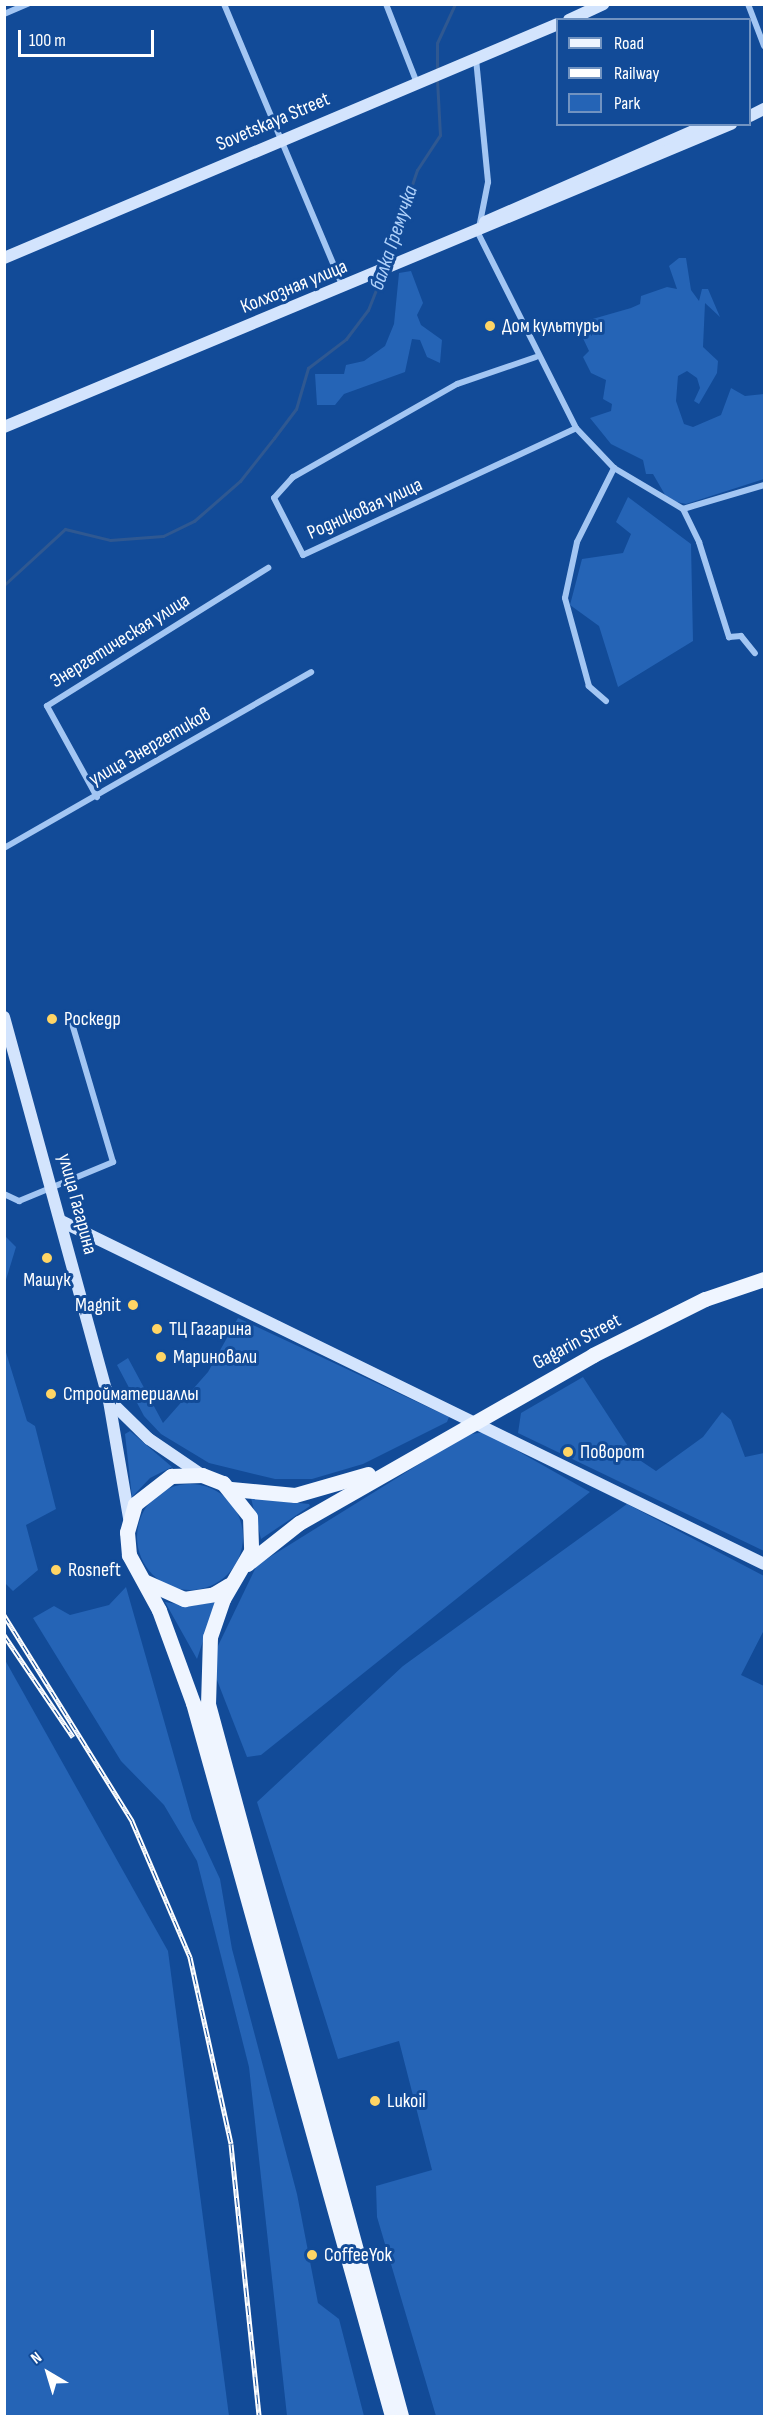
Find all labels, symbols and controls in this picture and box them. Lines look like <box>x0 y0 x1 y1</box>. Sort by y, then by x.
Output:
scale bar <box>21 18 158 56</box>
legend <box>556 18 751 126</box>
text: 100 m <box>29 30 66 51</box>
text: Road <box>614 33 644 54</box>
text: Railway <box>614 63 659 84</box>
street label: Sovetskaya Street <box>213 87 333 157</box>
text: Park <box>614 93 640 114</box>
water label: балка Гремучка <box>364 183 424 293</box>
street label: Колхозная улица <box>237 255 351 319</box>
place label: Дом культуры <box>502 314 603 338</box>
marker: Дом культуры <box>483 319 497 333</box>
street label: Родниковая улица <box>304 473 426 545</box>
street label: Энергетическая улица <box>46 588 194 694</box>
street label: улица Энергетиков <box>85 702 215 792</box>
place label: Роскедр <box>64 1007 121 1031</box>
marker: Роскедр <box>45 1012 59 1026</box>
street label: улица Гагарина <box>52 1151 102 1257</box>
marker: Машук <box>40 1251 54 1265</box>
place label: Машук <box>23 1268 71 1292</box>
place label: Magnit <box>75 1293 121 1317</box>
marker: Magnit <box>126 1298 140 1312</box>
street label: Gagarin Street <box>529 1309 625 1375</box>
place label: ТЦ Гагарина <box>169 1317 252 1341</box>
marker: ТЦ Гагарина <box>150 1322 164 1336</box>
place label: Мариновали <box>173 1345 257 1369</box>
marker: Мариновали <box>154 1350 168 1364</box>
place label: Стройматериаллы <box>63 1382 199 1406</box>
marker: Стройматериаллы <box>44 1387 58 1401</box>
place label: Поворот <box>580 1440 644 1464</box>
marker: Поворот <box>561 1445 575 1459</box>
place label: Rosneft <box>68 1558 121 1582</box>
marker: Rosneft <box>49 1563 63 1577</box>
place label: Lukoil <box>387 2089 426 2113</box>
marker: Lukoil <box>368 2094 382 2108</box>
place label: CoffeeYok <box>324 2243 392 2267</box>
marker: CoffeeYok <box>305 2248 319 2262</box>
north arrow <box>18 2343 78 2403</box>
text: N <box>27 2348 46 2369</box>

